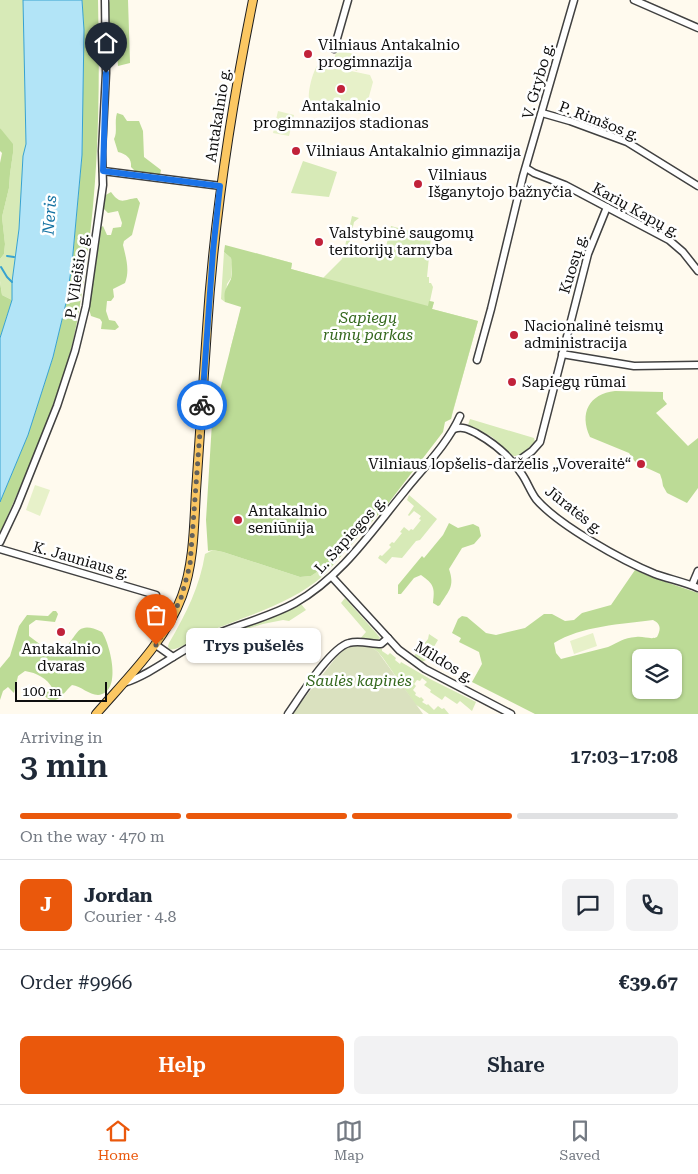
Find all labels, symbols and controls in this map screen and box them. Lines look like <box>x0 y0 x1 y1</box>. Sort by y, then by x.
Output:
pin <box>85 22 127 73</box>
icon: home <box>92 29 120 57</box>
place label: Vilniaus Antakalnio progimnazija <box>318 36 460 71</box>
street label: V. Grybo g. <box>519 41 557 121</box>
marker: Vilniaus Antakalnio progimnazija <box>302 48 314 60</box>
street label: Antakalnio g. <box>202 67 234 163</box>
marker: Antakalnio progimnazijos stadionas <box>335 83 347 95</box>
place label: Antakalnio progimnazijos stadionas <box>253 97 429 132</box>
street label: P. Rimšos g. <box>556 97 642 145</box>
place label: Vilniaus Antakalnio gimnazija <box>306 142 521 160</box>
marker: Vilniaus Antakalnio gimnazija <box>290 145 302 157</box>
place label: Vilniaus Išganytojo bažnyčia <box>428 166 572 201</box>
marker: Vilniaus Išganytojo bažnyčia <box>412 178 424 190</box>
street label: Karių Kapų g. <box>589 179 683 241</box>
water label: Neris <box>39 194 60 237</box>
place label: Valstybinė saugomų teritorijų tarnyba <box>329 224 475 259</box>
street label: P. Vileišio g. <box>61 232 93 320</box>
street label: Kuosų g. <box>555 232 591 296</box>
marker: Valstybinė saugomų teritorijų tarnyba <box>313 236 325 248</box>
park label: Sapiegų rūmų parkas <box>323 309 413 344</box>
place label: Nacionalinė teismų administracija <box>524 317 664 352</box>
marker: Nacionalinė teismų administracija <box>508 329 520 341</box>
place label: Sapiegų rūmai <box>522 373 626 391</box>
marker: Sapiegų rūmai <box>506 376 518 388</box>
courier <box>177 380 227 430</box>
icon: bike <box>188 391 216 419</box>
place label: Vilniaus lopšelis-darželis „Voveraitė“ <box>368 455 632 473</box>
marker: Vilniaus lopšelis-darželis „Voveraitė“ <box>635 458 647 470</box>
street label: Jūratės g. <box>542 482 606 538</box>
street label: L. Sapiegos g. <box>311 493 389 577</box>
place label: Antakalnio seniūnija <box>248 502 327 537</box>
marker: Antakalnio seniūnija <box>232 514 244 526</box>
street label: K. Jauniaus g. <box>31 538 131 582</box>
pin <box>135 594 177 645</box>
icon: bag <box>142 601 170 629</box>
marker: Antakalnio dvaras <box>55 626 67 638</box>
callout: Trys pušelės <box>186 628 321 662</box>
text: Trys pušelės <box>203 636 304 655</box>
street label: Mildos g. <box>411 637 477 687</box>
place label: Antakalnio dvaras <box>21 640 101 675</box>
map controls <box>632 649 682 699</box>
button: layers <box>632 649 682 699</box>
park label: Saulės kapinės <box>305 672 412 690</box>
scale bar <box>15 679 108 702</box>
text: 100 m <box>22 683 62 699</box>
text: Arriving in <box>20 728 103 747</box>
text: 17:03–17:08 <box>570 745 678 768</box>
text: 3 min <box>20 747 108 785</box>
text: On the way · 470 m <box>20 827 165 846</box>
button: chat <box>562 879 614 931</box>
button: phone <box>626 879 678 931</box>
text: Jordan <box>84 884 153 907</box>
text: J <box>40 893 52 916</box>
text: Courier · 4.8 <box>84 907 177 926</box>
text: Order #9966 <box>20 971 132 994</box>
text: €39.67 <box>619 971 678 994</box>
button: Help <box>20 1036 344 1094</box>
button: Share <box>354 1036 678 1094</box>
tab: Home <box>98 1117 138 1163</box>
tab: Map <box>334 1117 364 1163</box>
tab: Saved <box>560 1117 600 1163</box>

